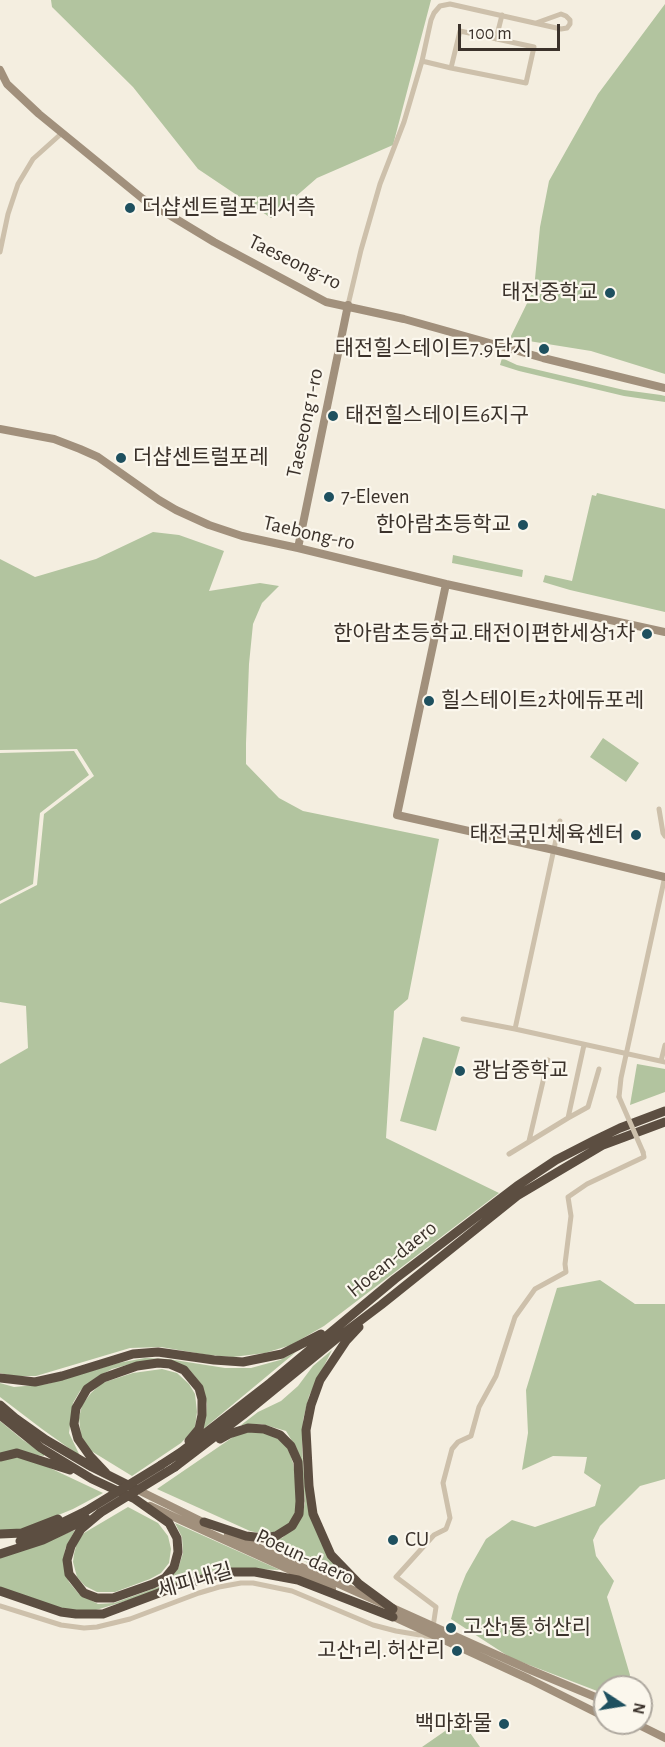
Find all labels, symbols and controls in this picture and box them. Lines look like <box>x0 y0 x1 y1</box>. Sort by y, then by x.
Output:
scale bar <box>461 12 563 50</box>
text: 100 m <box>469 25 512 43</box>
place label: 더샵센트럴포레서측 <box>142 195 316 221</box>
marker: 더샵센트럴포레서측 <box>123 201 137 215</box>
street label: Taeseong-ro <box>244 229 346 295</box>
place label: 태전중학교 <box>501 280 598 306</box>
marker: 태전중학교 <box>603 286 617 300</box>
place label: 태전힐스테이트7.9단지 <box>335 336 532 362</box>
marker: 태전힐스테이트7.9단지 <box>537 342 551 356</box>
street label: Taeseong 1-ro <box>281 366 329 480</box>
place label: 태전힐스테이트6지구 <box>345 403 529 429</box>
marker: 태전힐스테이트6지구 <box>326 409 340 423</box>
place label: 더샵센트럴포레 <box>133 445 268 471</box>
marker: 더샵센트럴포레 <box>114 451 128 465</box>
place label: 7-Eleven <box>341 484 410 510</box>
marker: 7-Eleven <box>322 490 336 504</box>
street label: Taebong-ro <box>260 510 358 556</box>
place label: 한아람초등학교 <box>376 512 511 538</box>
marker: 한아람초등학교 <box>516 518 530 532</box>
place label: 한아람초등학교.태전이편한세상1차 <box>333 621 635 647</box>
marker: 한아람초등학교.태전이편한세상1차 <box>640 627 654 641</box>
place label: 힐스테이트2차에듀포레 <box>441 688 644 714</box>
marker: 힐스테이트2차에듀포레 <box>422 694 436 708</box>
place label: 태전국민체육센터 <box>469 822 624 848</box>
marker: 태전국민체육센터 <box>629 828 643 842</box>
place label: 광남중학교 <box>472 1058 569 1084</box>
marker: 광남중학교 <box>453 1064 467 1078</box>
street label: Hoean-daero <box>342 1215 442 1303</box>
street label: Poeun-daero <box>252 1523 358 1591</box>
place label: CU <box>405 1527 429 1553</box>
marker: CU <box>386 1533 400 1547</box>
street label: 세피내길 <box>154 1558 236 1604</box>
place label: 고산1통.허산리 <box>463 1615 591 1641</box>
marker: 고산1통.허산리 <box>444 1621 458 1635</box>
place label: 고산1리.허산리 <box>317 1638 445 1664</box>
marker: 고산1리.허산리 <box>450 1644 464 1658</box>
north arrow <box>593 1675 653 1735</box>
text: N <box>630 1701 648 1715</box>
place label: 백마화물 <box>415 1711 492 1737</box>
marker: 백마화물 <box>497 1717 511 1731</box>

